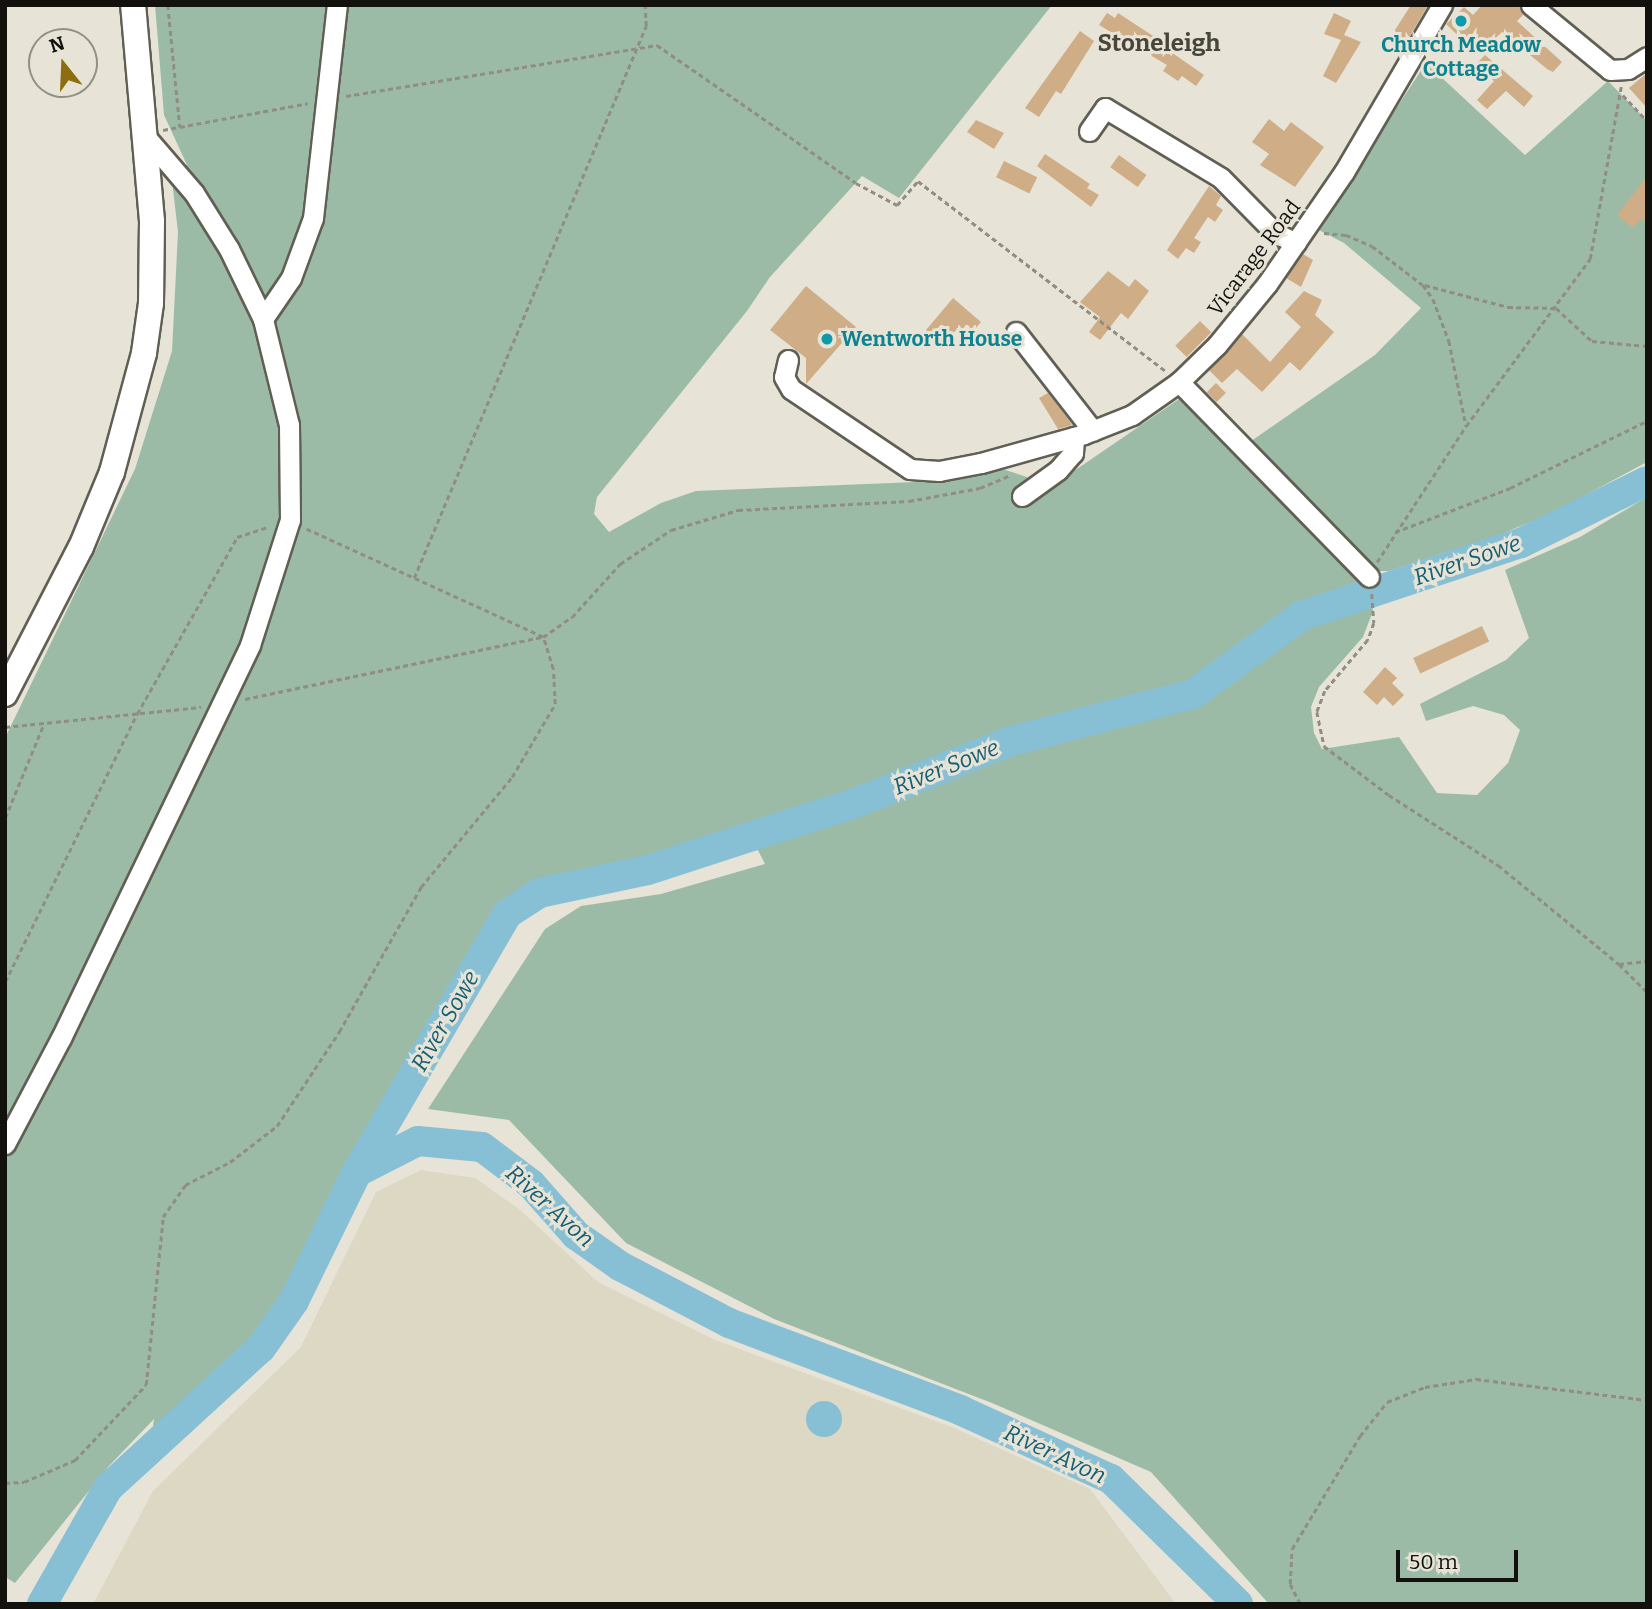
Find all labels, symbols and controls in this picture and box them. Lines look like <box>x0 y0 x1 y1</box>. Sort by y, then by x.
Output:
marker: Church Meadow Cottage <box>1453 13 1469 29</box>
north arrow <box>28 28 98 98</box>
district label: Stoneleigh <box>1098 30 1220 58</box>
text: N <box>46 31 67 58</box>
place label: Church Meadow Cottage <box>1381 32 1541 82</box>
street label: Vicarage Road <box>1202 195 1306 321</box>
place label: Wentworth House <box>841 326 1022 352</box>
marker: Wentworth House <box>819 331 835 347</box>
water label: River Sowe <box>1410 529 1524 591</box>
water label: River Sowe <box>889 733 1003 801</box>
water label: River Sowe <box>405 966 485 1076</box>
water label: River Avon <box>500 1159 600 1253</box>
water label: River Avon <box>1000 1418 1110 1490</box>
scale bar <box>1400 1536 1522 1580</box>
text: 50 m <box>1409 1549 1458 1575</box>

